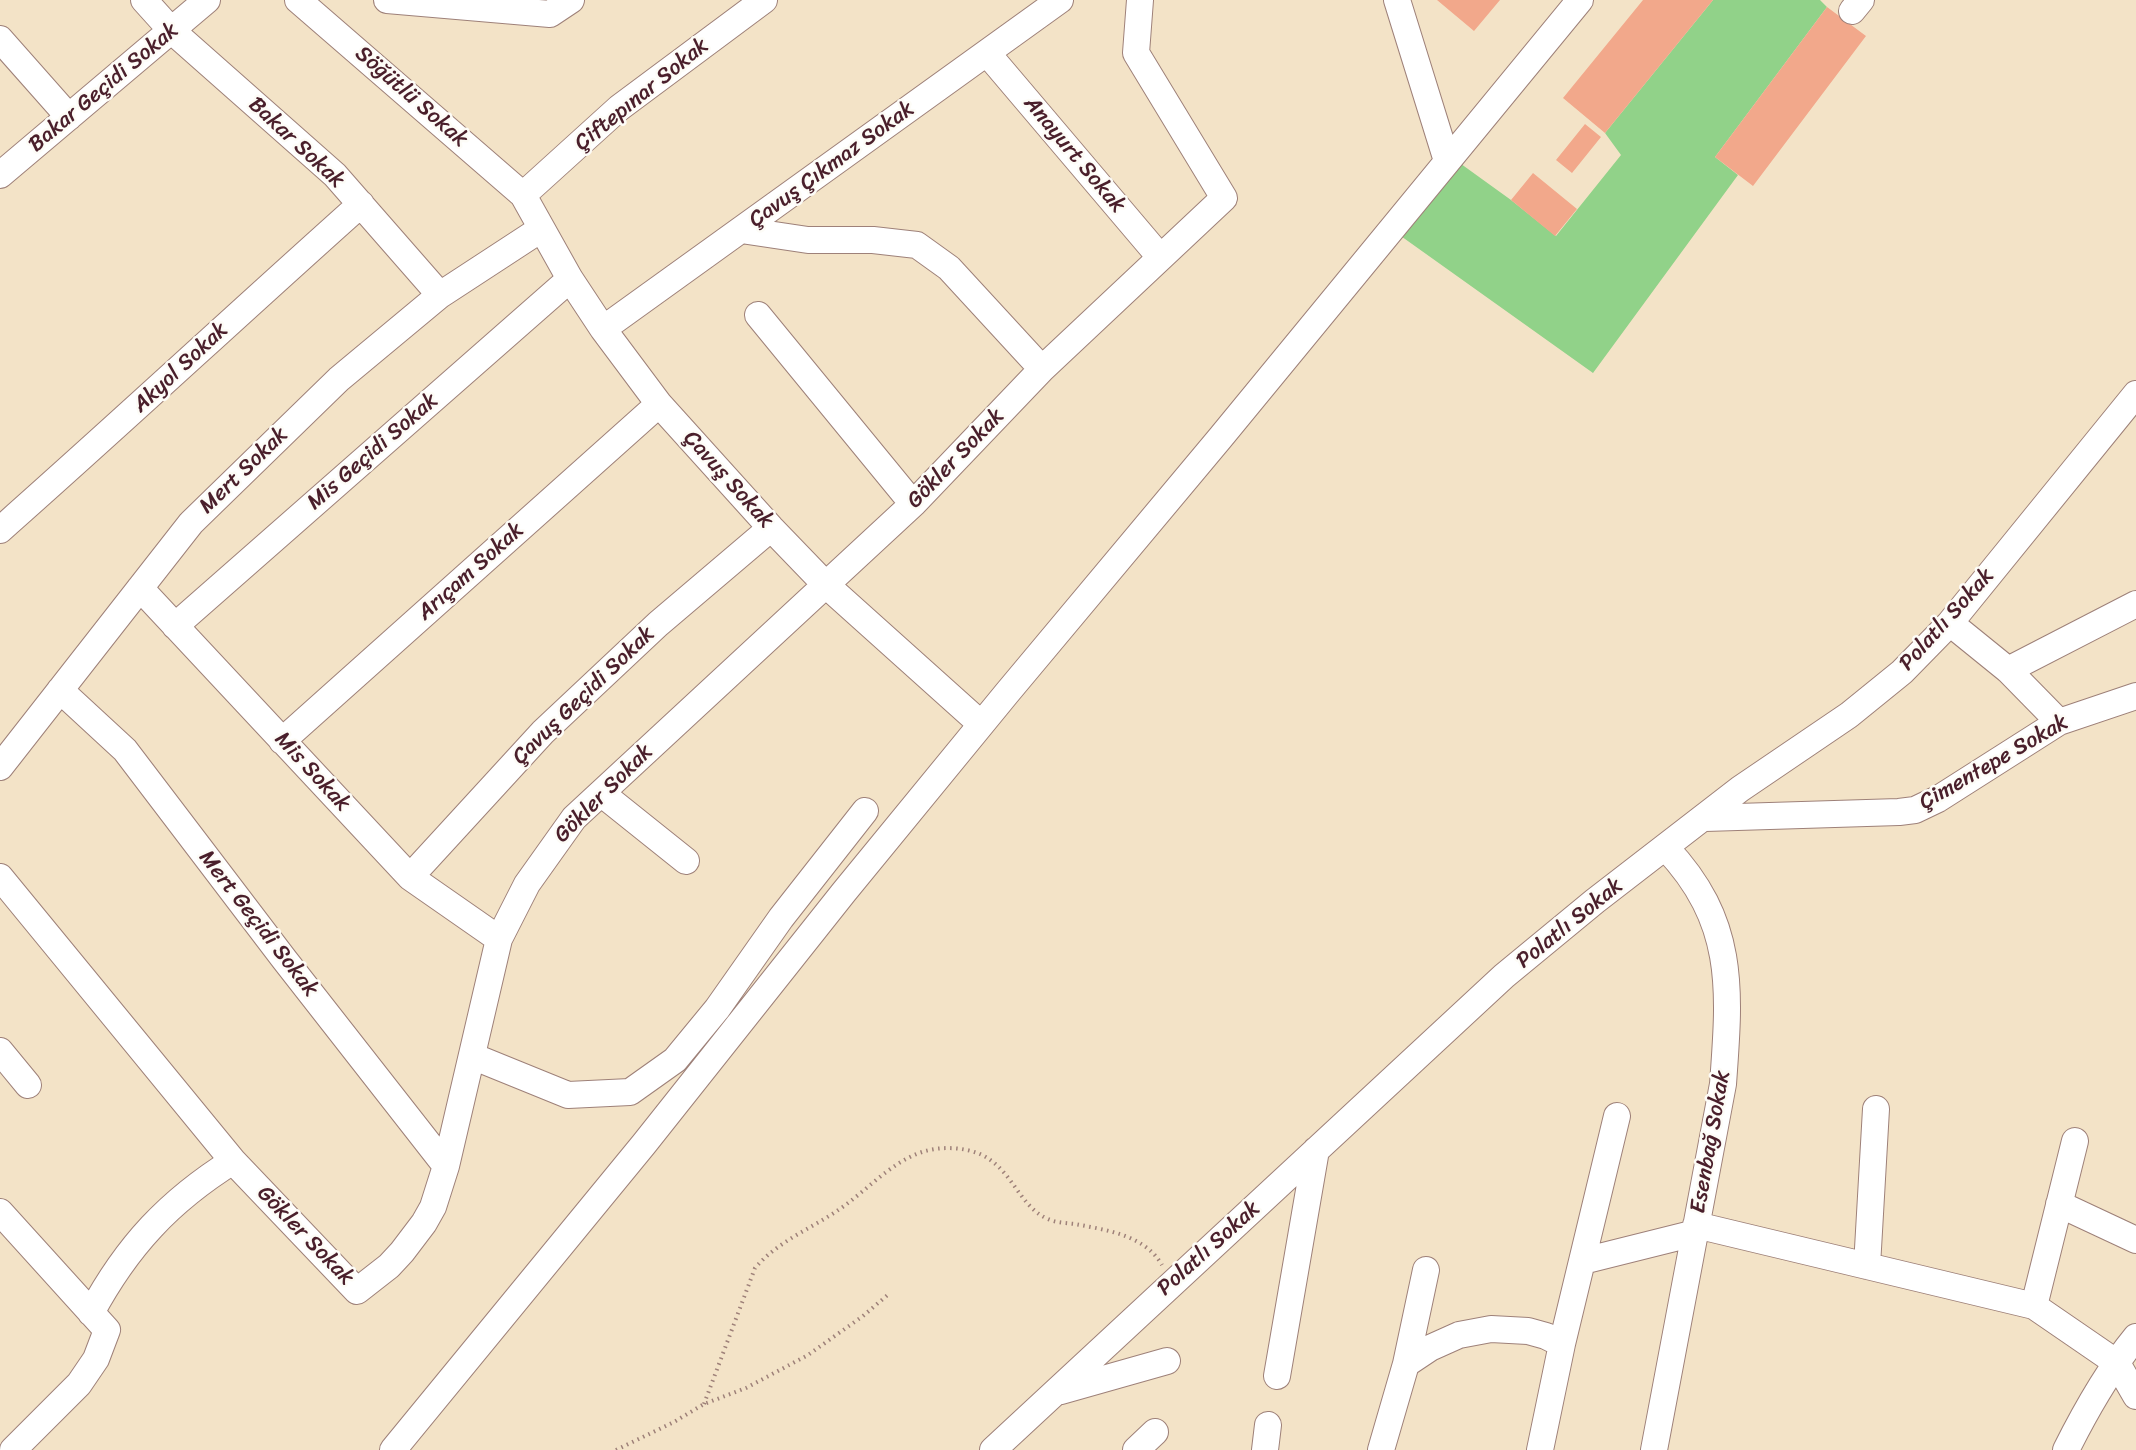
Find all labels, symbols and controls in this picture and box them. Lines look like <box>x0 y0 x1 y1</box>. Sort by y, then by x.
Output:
street label: Bakar Geçidi Sokak <box>24 18 184 158</box>
street label: Çiftepınar Sokak <box>570 33 714 157</box>
street label: Söğütlü Sokak <box>349 41 473 153</box>
street label: Anayurt Sokak <box>1018 91 1130 219</box>
street label: Bakar Sokak <box>242 92 350 194</box>
street label: Çavuş Çıkmaz Sokak <box>744 96 920 234</box>
street label: Akyol Sokak <box>128 317 234 419</box>
street label: Mis Geçidi Sokak <box>302 388 444 516</box>
street label: Gökler Sokak <box>902 404 1010 514</box>
street label: Mert Sokak <box>194 422 294 520</box>
street label: Çavuş Sokak <box>677 426 779 534</box>
street label: Arıçam Sokak <box>413 518 529 626</box>
street label: Polatlı Sokak <box>1894 563 2000 677</box>
street label: Çavuş Geçidi Sokak <box>507 621 661 771</box>
street label: Çimentepe Sokak <box>1915 710 2073 816</box>
street label: Mis Sokak <box>268 727 356 817</box>
street label: Gökler Sokak <box>549 739 659 849</box>
street label: Mert Geçidi Sokak <box>193 846 323 1002</box>
street label: Polatlı Sokak <box>1512 873 1628 975</box>
street label: Esenbağ Sokak <box>1685 1069 1737 1215</box>
street label: Gökler Sokak <box>251 1181 359 1291</box>
street label: Polatlı Sokak <box>1152 1196 1266 1302</box>

